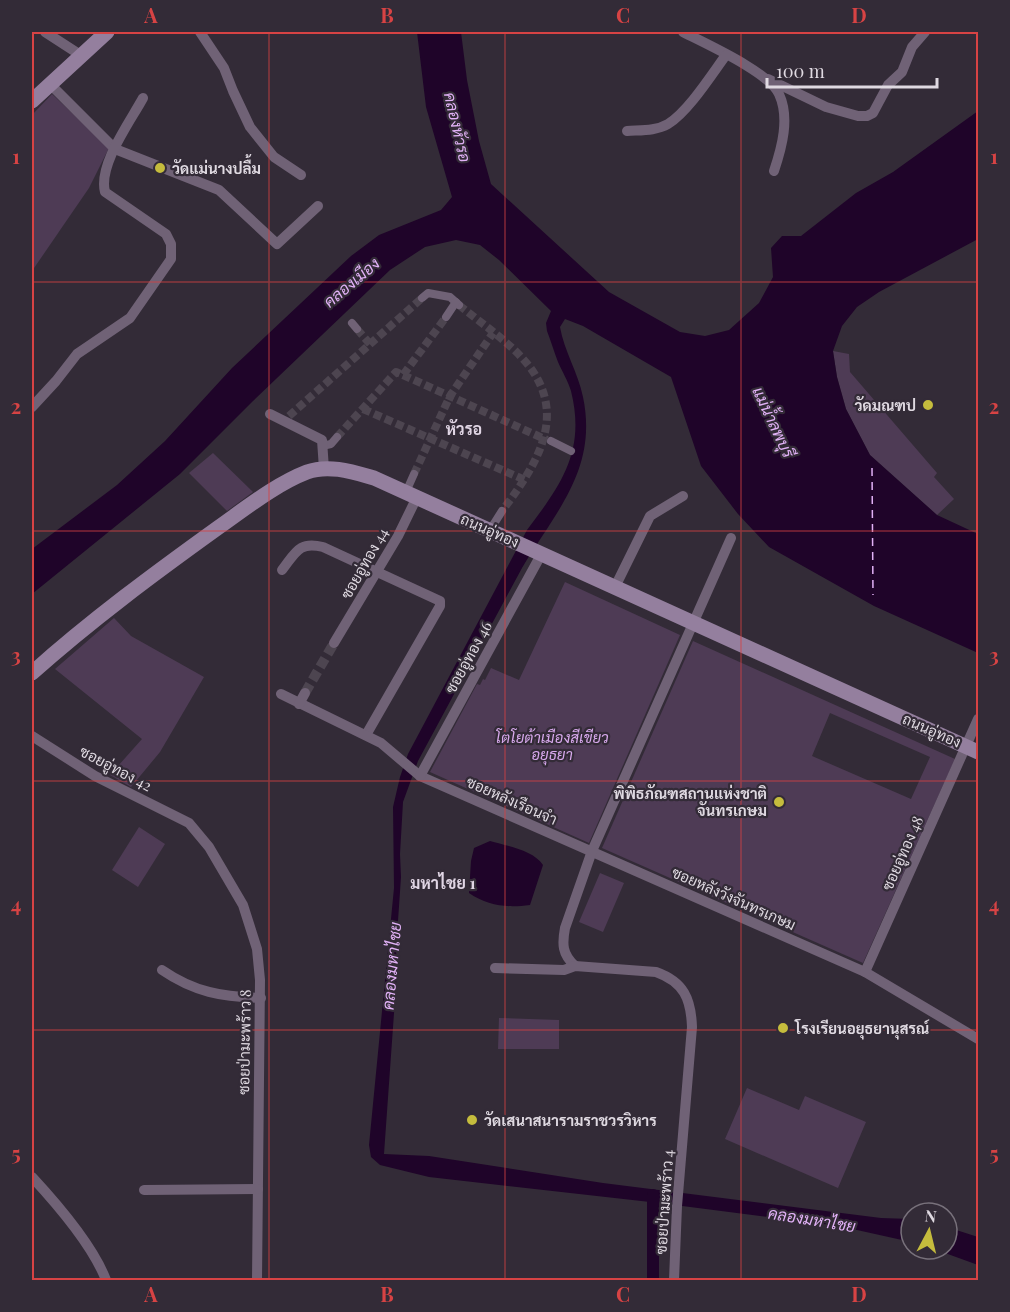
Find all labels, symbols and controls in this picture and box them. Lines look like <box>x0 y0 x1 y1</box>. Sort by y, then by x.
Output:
text: A <box>143 1 158 28</box>
text: B <box>380 1 394 28</box>
text: C <box>616 1 630 28</box>
text: D <box>851 1 867 28</box>
scale bar <box>767 51 936 89</box>
text: 100 m <box>776 59 825 83</box>
water label: คลองหัวรอ <box>440 90 476 164</box>
text: 1 <box>12 142 20 169</box>
text: 1 <box>990 142 998 169</box>
place label: วัดแม่นางปลื้ม <box>172 154 261 178</box>
marker: วัดแม่นางปลื้ม <box>153 161 167 175</box>
water label: คลองเมือง <box>319 252 383 312</box>
water label: แม่น้ำลพบุรี <box>747 382 803 463</box>
text: 2 <box>11 392 21 419</box>
text: 2 <box>989 392 999 419</box>
place label: วัดมณฑป <box>855 395 916 415</box>
marker: วัดมณฑป <box>921 398 935 412</box>
district label: หัวรอ <box>446 418 482 439</box>
street label: ถนนอู่ทอง <box>457 508 522 553</box>
street label: ซอยอู่ทอง 44 <box>336 524 393 603</box>
street label: ซอยอู่ทอง 46 <box>440 617 497 697</box>
text: 3 <box>11 641 21 668</box>
text: 3 <box>989 641 999 668</box>
street label: ถนนอู่ทอง <box>899 708 964 753</box>
park label: โตโยต้าเมืองสีเขียว อยุธยา <box>495 727 609 766</box>
street label: ซอยอู่ทอง 42 <box>76 741 156 796</box>
street label: ซอยหลังเรือนจำ <box>463 771 561 829</box>
place label: พิพิธภัณฑสถานแห่งชาติ จันทรเกษม <box>614 783 767 820</box>
marker: พิพิธภัณฑสถานแห่งชาติ จันทรเกษม <box>772 795 786 809</box>
street label: ซอยอู่ทอง 48 <box>877 812 928 894</box>
street label: ซอยหลังวังจันทรเกษม <box>669 862 799 934</box>
district label: มหาไชย 1 <box>410 872 476 893</box>
text: 4 <box>11 890 21 917</box>
text: 4 <box>989 890 999 917</box>
water label: คลองมหาไชย <box>377 921 405 1011</box>
street label: ซอยป่ามะพร้าว 8 <box>233 989 255 1095</box>
place label: โรงเรียนอยุธยานุสรณ์ <box>794 1018 930 1040</box>
marker: โรงเรียนอยุธยานุสรณ์ <box>776 1021 790 1035</box>
place label: วัดเสนาสนารามราชวรวิหาร <box>484 1110 657 1130</box>
marker: วัดเสนาสนารามราชวรวิหาร <box>465 1113 479 1127</box>
text: 5 <box>11 1139 21 1166</box>
text: 5 <box>989 1139 999 1166</box>
street label: ซอยป่ามะพร้าว 4 <box>650 1149 678 1255</box>
north arrow <box>899 1201 959 1261</box>
water label: คลองมหาไชย <box>767 1202 857 1236</box>
text: N <box>924 1204 938 1227</box>
text: A <box>143 1280 158 1307</box>
text: B <box>380 1280 394 1307</box>
text: C <box>616 1280 630 1307</box>
text: D <box>851 1280 867 1307</box>

